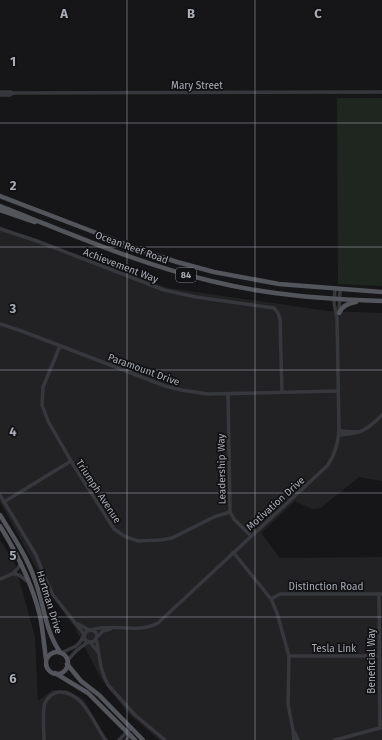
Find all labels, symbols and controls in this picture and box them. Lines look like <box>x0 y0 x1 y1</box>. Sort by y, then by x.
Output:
text: A <box>59 6 68 21</box>
text: B <box>187 6 195 21</box>
text: C <box>314 6 322 21</box>
text: 1 <box>10 54 16 69</box>
street label: Mary Street <box>171 80 223 92</box>
text: 2 <box>10 178 17 193</box>
street label: Ocean Reef Road <box>94 229 170 267</box>
street label: Achievement Way <box>81 246 160 286</box>
road number: 84 <box>176 268 196 282</box>
text: 3 <box>9 301 17 316</box>
street label: Paramount Drive <box>106 351 181 388</box>
text: 4 <box>9 424 17 439</box>
street label: Leadership Way <box>215 433 229 504</box>
street label: Triumph Avenue <box>73 457 123 526</box>
street label: Motivation Drive <box>244 474 307 533</box>
text: 5 <box>10 548 17 563</box>
street label: Hartman Drive <box>34 569 64 635</box>
street label: Distinction Road <box>289 581 363 593</box>
street label: Beneficial Way <box>366 628 378 694</box>
street label: Tesla Link <box>312 643 357 655</box>
text: 6 <box>9 671 17 686</box>

